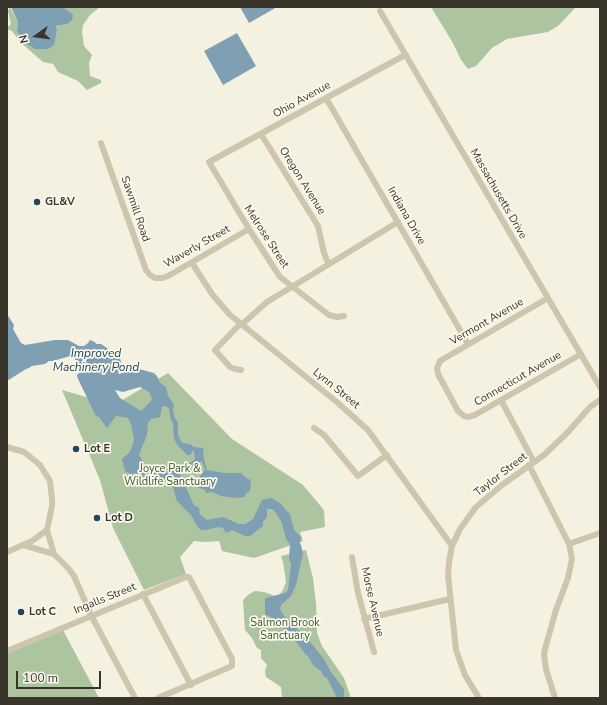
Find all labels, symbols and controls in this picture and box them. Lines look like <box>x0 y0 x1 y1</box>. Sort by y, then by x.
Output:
north arrow <box>16 16 56 56</box>
text: N <box>16 33 32 45</box>
street label: Ohio Avenue <box>271 79 333 121</box>
street label: Oregon Avenue <box>276 145 328 217</box>
street label: Massachusetts Drive <box>467 147 529 241</box>
street label: Sawmill Road <box>118 174 152 244</box>
street label: Indiana Drive <box>384 185 428 247</box>
place label: GL&V <box>45 195 75 209</box>
marker: GL&V <box>32 197 42 207</box>
street label: Melrose Street <box>241 203 291 271</box>
street label: Waverly Street <box>162 223 232 271</box>
street label: Vermont Avenue <box>448 296 526 348</box>
water label: Improved Machinery Pond <box>53 347 139 375</box>
street label: Connecticut Avenue <box>472 349 564 409</box>
street label: Lynn Street <box>310 366 362 412</box>
place label: Lot E <box>84 442 110 456</box>
marker: Lot E <box>71 444 81 454</box>
street label: Taylor Street <box>472 450 530 500</box>
park label: Joyce Park & Wildlife Sanctuary <box>124 462 216 488</box>
place label: Lot D <box>105 511 133 525</box>
marker: Lot D <box>92 513 102 523</box>
street label: Morse Avenue <box>358 566 386 638</box>
street label: Ingalls Street <box>72 581 138 617</box>
place label: Lot C <box>29 605 56 619</box>
marker: Lot C <box>16 607 26 617</box>
park label: Salmon Brook Sanctuary <box>250 616 320 642</box>
scale bar <box>18 663 103 689</box>
text: 100 m <box>23 670 58 686</box>

